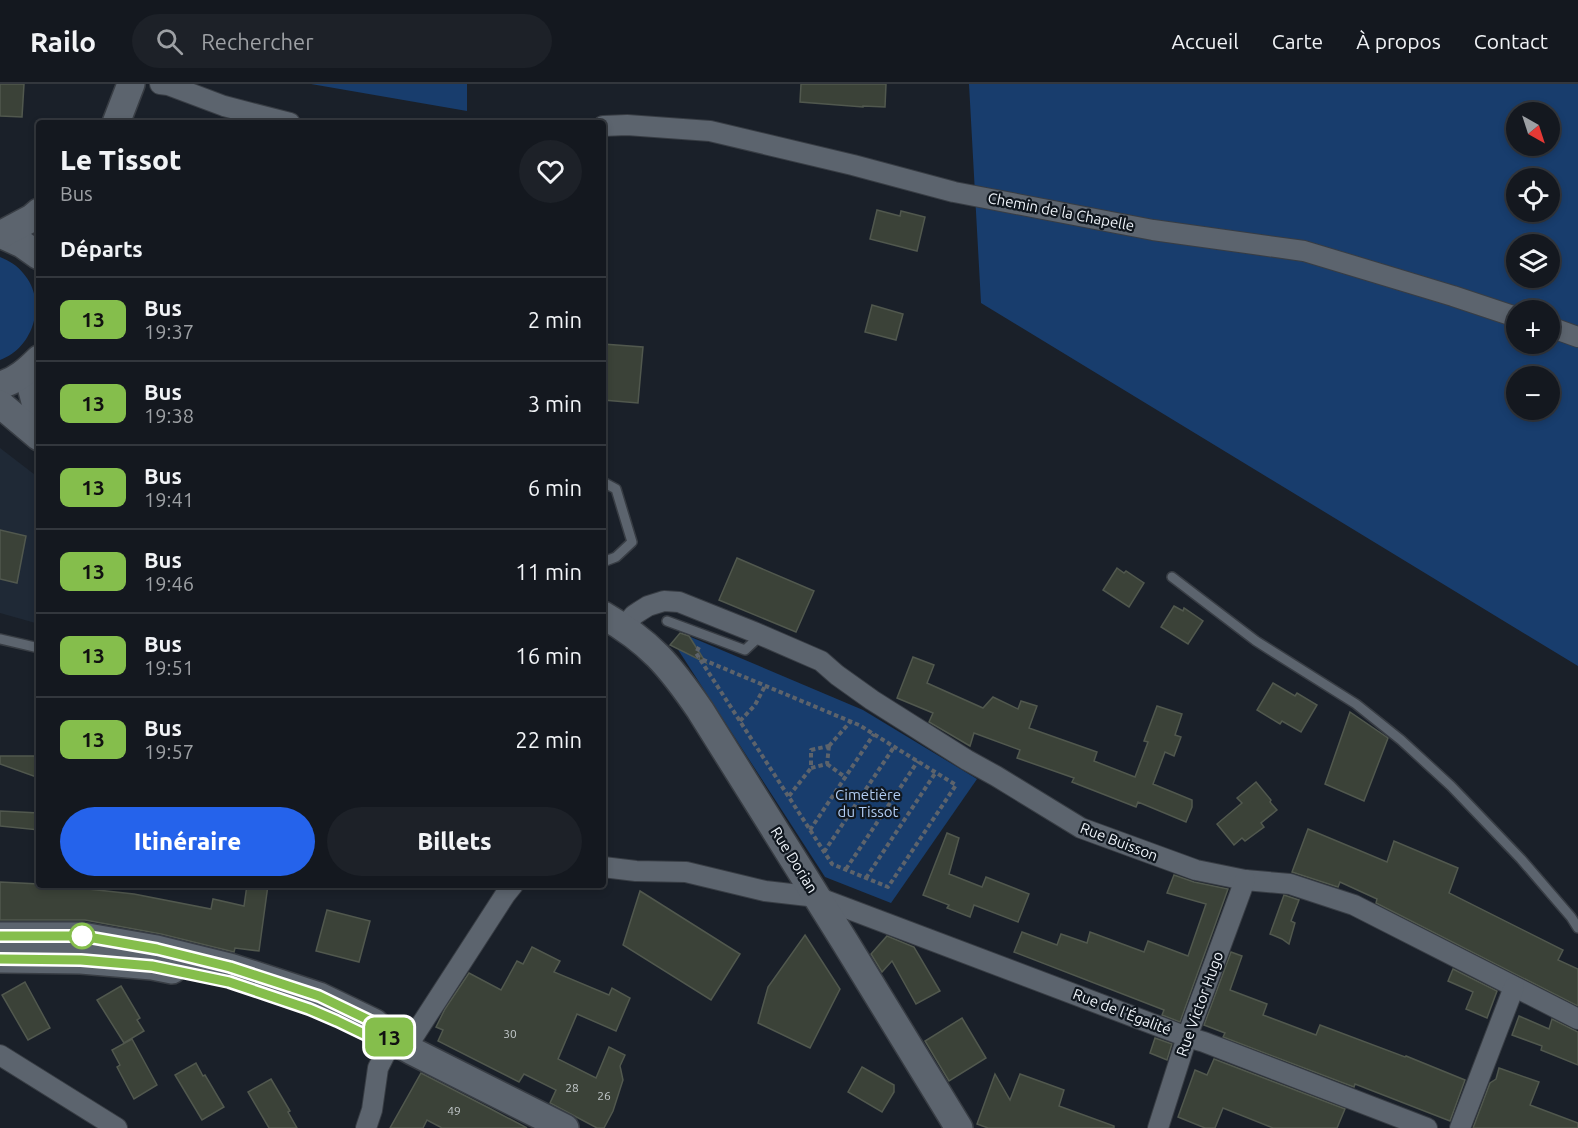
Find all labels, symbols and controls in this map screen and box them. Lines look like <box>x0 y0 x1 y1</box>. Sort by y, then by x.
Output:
search box <box>132 14 552 68</box>
icon: search <box>153 25 186 58</box>
text: Railo <box>30 26 96 57</box>
text: Rechercher <box>201 29 314 54</box>
text: Accueil <box>1171 29 1239 53</box>
text: Carte <box>1272 29 1323 53</box>
text: À propos <box>1356 29 1441 53</box>
text: Contact <box>1474 29 1548 53</box>
north arrow <box>1506 102 1560 156</box>
map controls <box>1506 102 1560 420</box>
button: heart <box>519 140 582 203</box>
text: Le Tissot <box>60 144 182 175</box>
button: locate <box>1506 168 1560 222</box>
text: Bus <box>60 182 93 205</box>
street label: Chemin de la Chapelle <box>986 189 1136 234</box>
button: layers <box>1506 234 1560 288</box>
text: Départs <box>60 236 143 261</box>
text: Bus <box>144 295 182 320</box>
button: + <box>1506 300 1560 354</box>
text: 13 <box>81 307 105 331</box>
text: 2 min <box>528 307 582 332</box>
text: 19:37 <box>144 320 194 343</box>
button: − <box>1506 366 1560 420</box>
text: Bus <box>144 379 182 404</box>
text: 13 <box>81 391 105 415</box>
text: 3 min <box>528 391 582 416</box>
text: 19:38 <box>144 404 194 427</box>
text: Bus <box>144 463 182 488</box>
text: 13 <box>81 475 105 499</box>
text: 6 min <box>528 475 582 500</box>
text: 19:41 <box>144 488 194 511</box>
text: Bus <box>144 547 182 572</box>
text: 13 <box>81 559 105 583</box>
text: 11 min <box>515 559 582 584</box>
text: 19:46 <box>144 572 194 595</box>
text: Bus <box>144 631 182 656</box>
text: 13 <box>81 643 105 667</box>
text: 16 min <box>515 643 582 668</box>
text: 19:51 <box>144 656 194 679</box>
text: Bus <box>144 715 182 740</box>
text: 13 <box>81 727 105 751</box>
text: 22 min <box>515 727 582 752</box>
text: 19:57 <box>144 740 194 763</box>
park label: Cimetière du Tissot <box>835 786 901 820</box>
button: Itinéraire <box>60 807 315 876</box>
button: Billets <box>327 807 582 876</box>
street label: Rue Buisson <box>1078 819 1160 864</box>
street label: Rue Dorian <box>767 824 821 896</box>
unlabelled marker <box>69 923 95 949</box>
street label: Rue Victor Hugo <box>1173 949 1226 1059</box>
street label: Rue de l'Égalité <box>1071 985 1174 1038</box>
line badge: 13 <box>362 1018 416 1056</box>
text: 13 <box>377 1025 401 1049</box>
house number: 30 <box>503 1027 517 1040</box>
house number: 28 <box>565 1081 579 1094</box>
house number: 26 <box>597 1089 611 1102</box>
house number: 49 <box>447 1104 461 1117</box>

